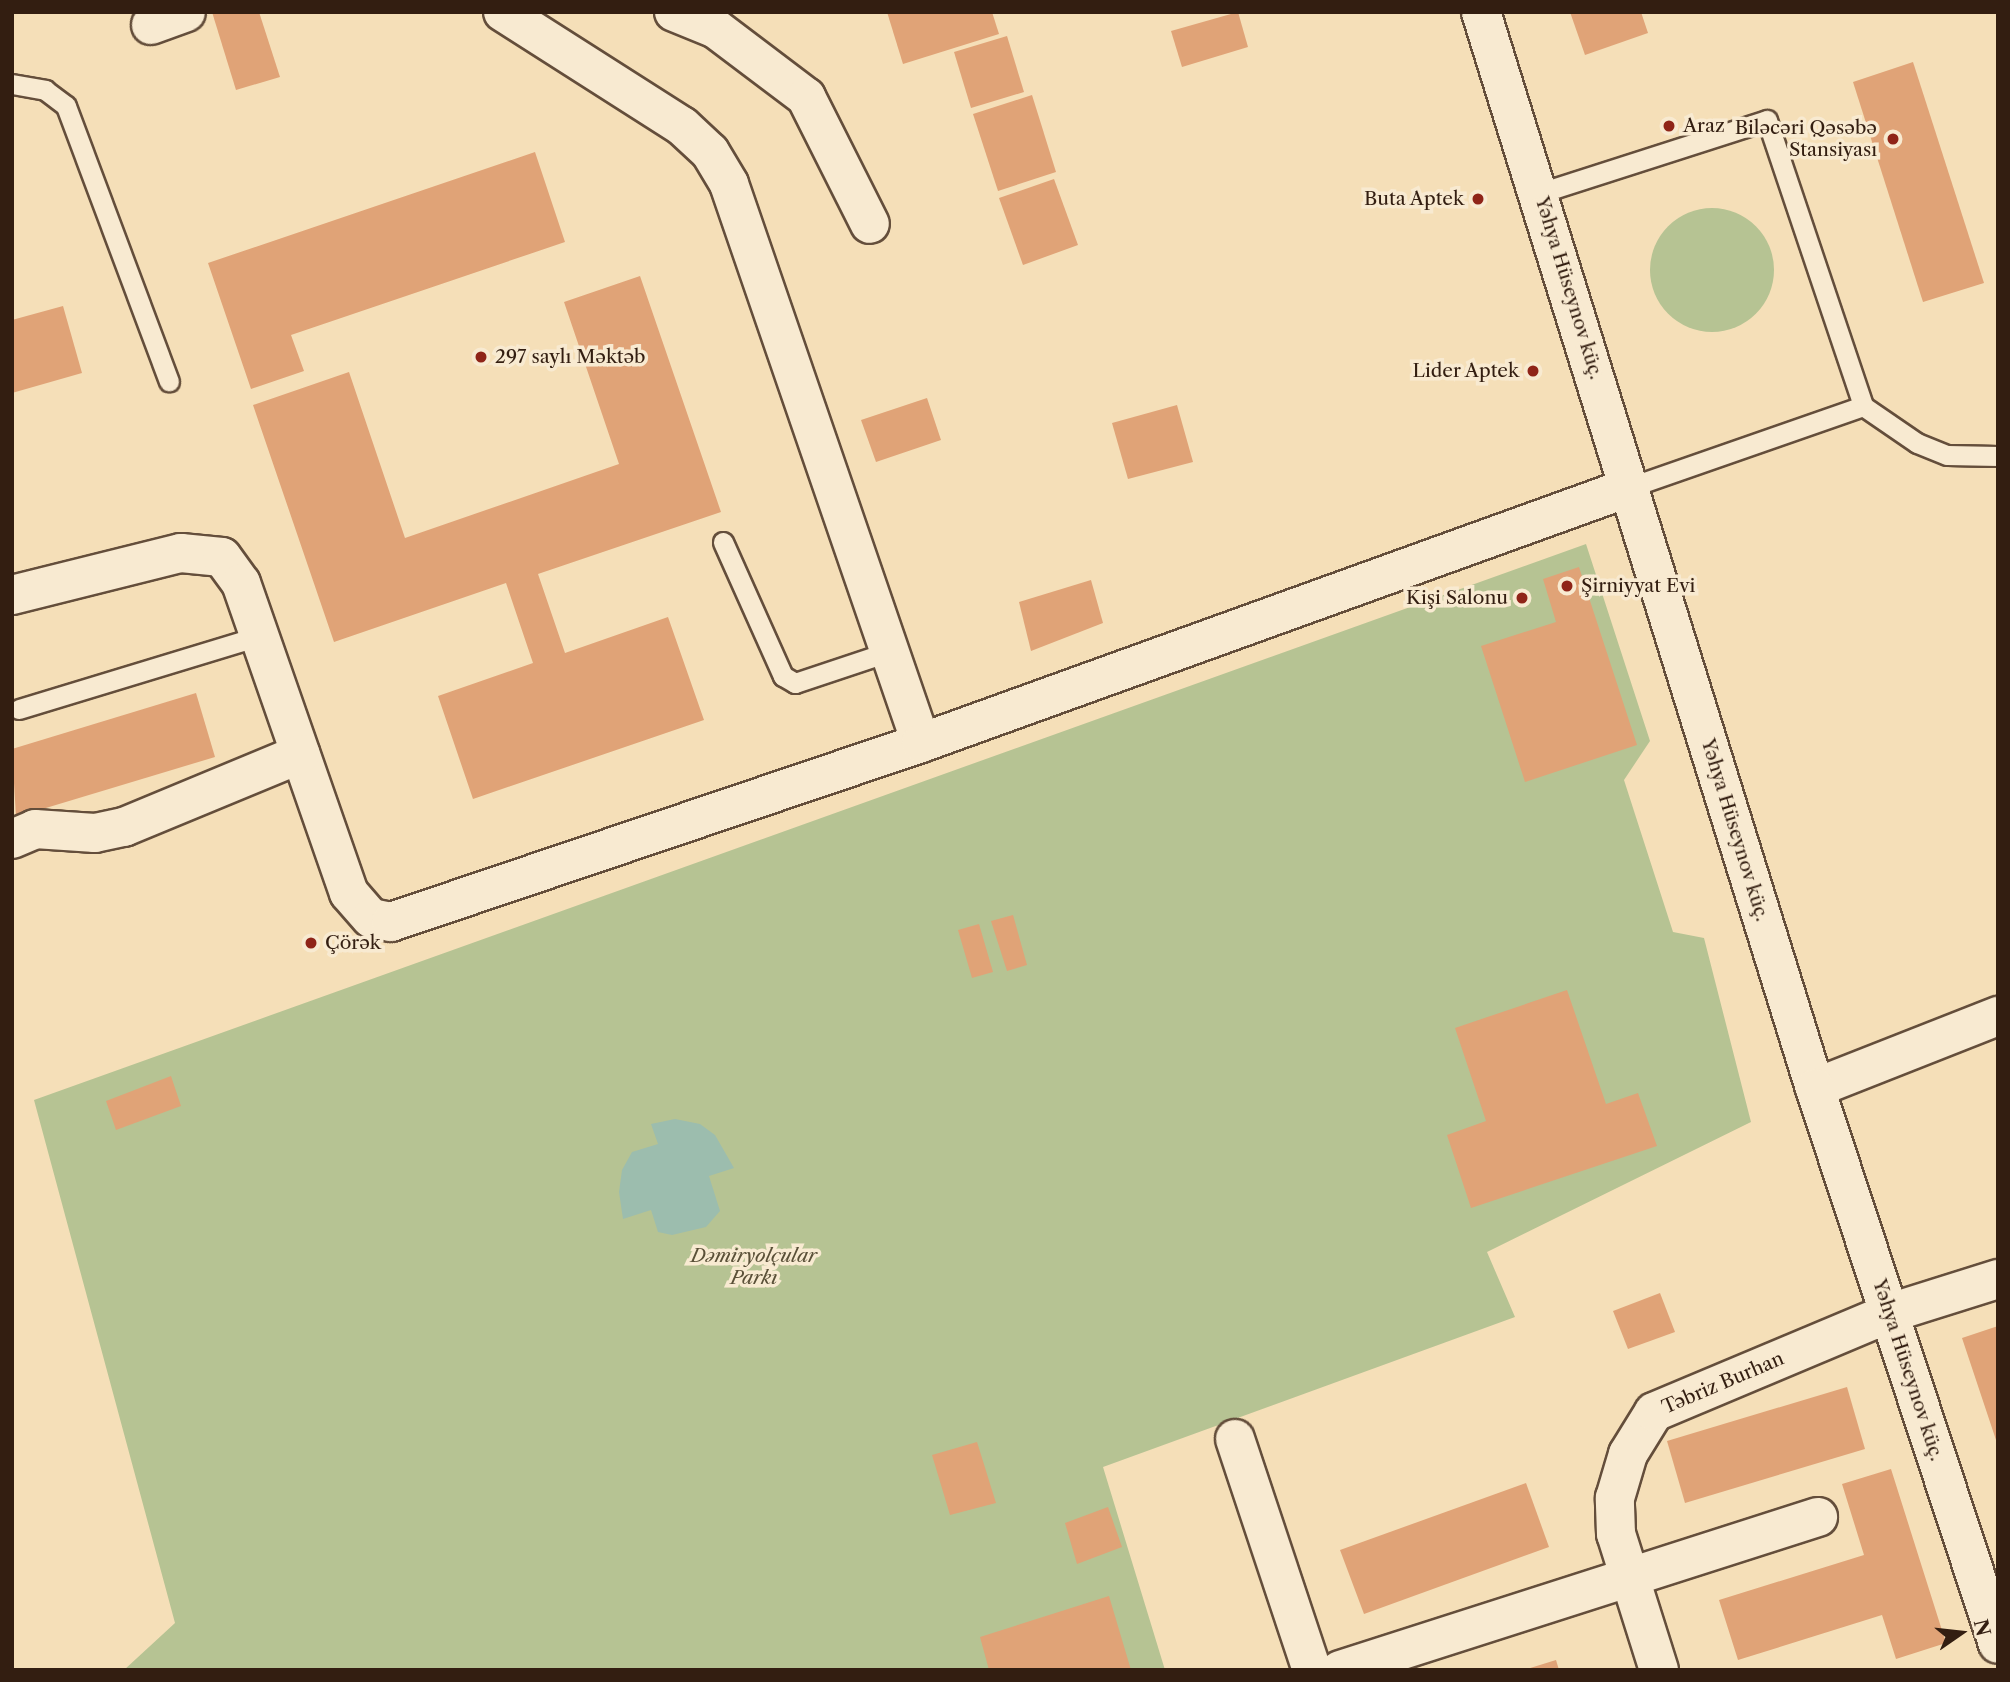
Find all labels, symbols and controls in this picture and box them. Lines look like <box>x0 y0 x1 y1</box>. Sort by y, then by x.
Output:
place label: Araz <box>1683 115 1725 137</box>
place label: Biləcəri Qəsəbə Stansiyası <box>1735 117 1877 161</box>
marker: Araz <box>1661 118 1677 134</box>
marker: Biləcəri Qəsəbə Stansiyası <box>1883 129 1903 149</box>
place label: Buta Aptek <box>1363 188 1464 210</box>
marker: Buta Aptek <box>1470 191 1486 207</box>
street label: Yəhya Hüseynov küç. <box>1530 193 1608 383</box>
place label: 297 saylı Məktəb <box>495 346 646 368</box>
marker: 297 saylı Məktəb <box>473 349 489 365</box>
place label: Lider Aptek <box>1411 360 1519 382</box>
marker: Lider Aptek <box>1525 363 1541 379</box>
place label: Şirniyyat Evi <box>1581 575 1695 597</box>
marker: Şirniyyat Evi <box>1559 578 1575 594</box>
place label: Kişi Salonu <box>1406 587 1508 609</box>
marker: Kişi Salonu <box>1514 590 1530 606</box>
street label: Yəhya Hüseynov küç. <box>1696 735 1774 925</box>
place label: Çörək <box>325 932 381 954</box>
marker: Çörək <box>303 935 319 951</box>
park label: Dəmiryolçular Parkı <box>691 1245 817 1289</box>
street label: Yəhya Hüseynov küç. <box>1868 1276 1948 1464</box>
street label: Təbriz Burhan <box>1659 1347 1787 1419</box>
north arrow <box>1926 1598 1996 1668</box>
text: N <box>1969 1617 1995 1639</box>

